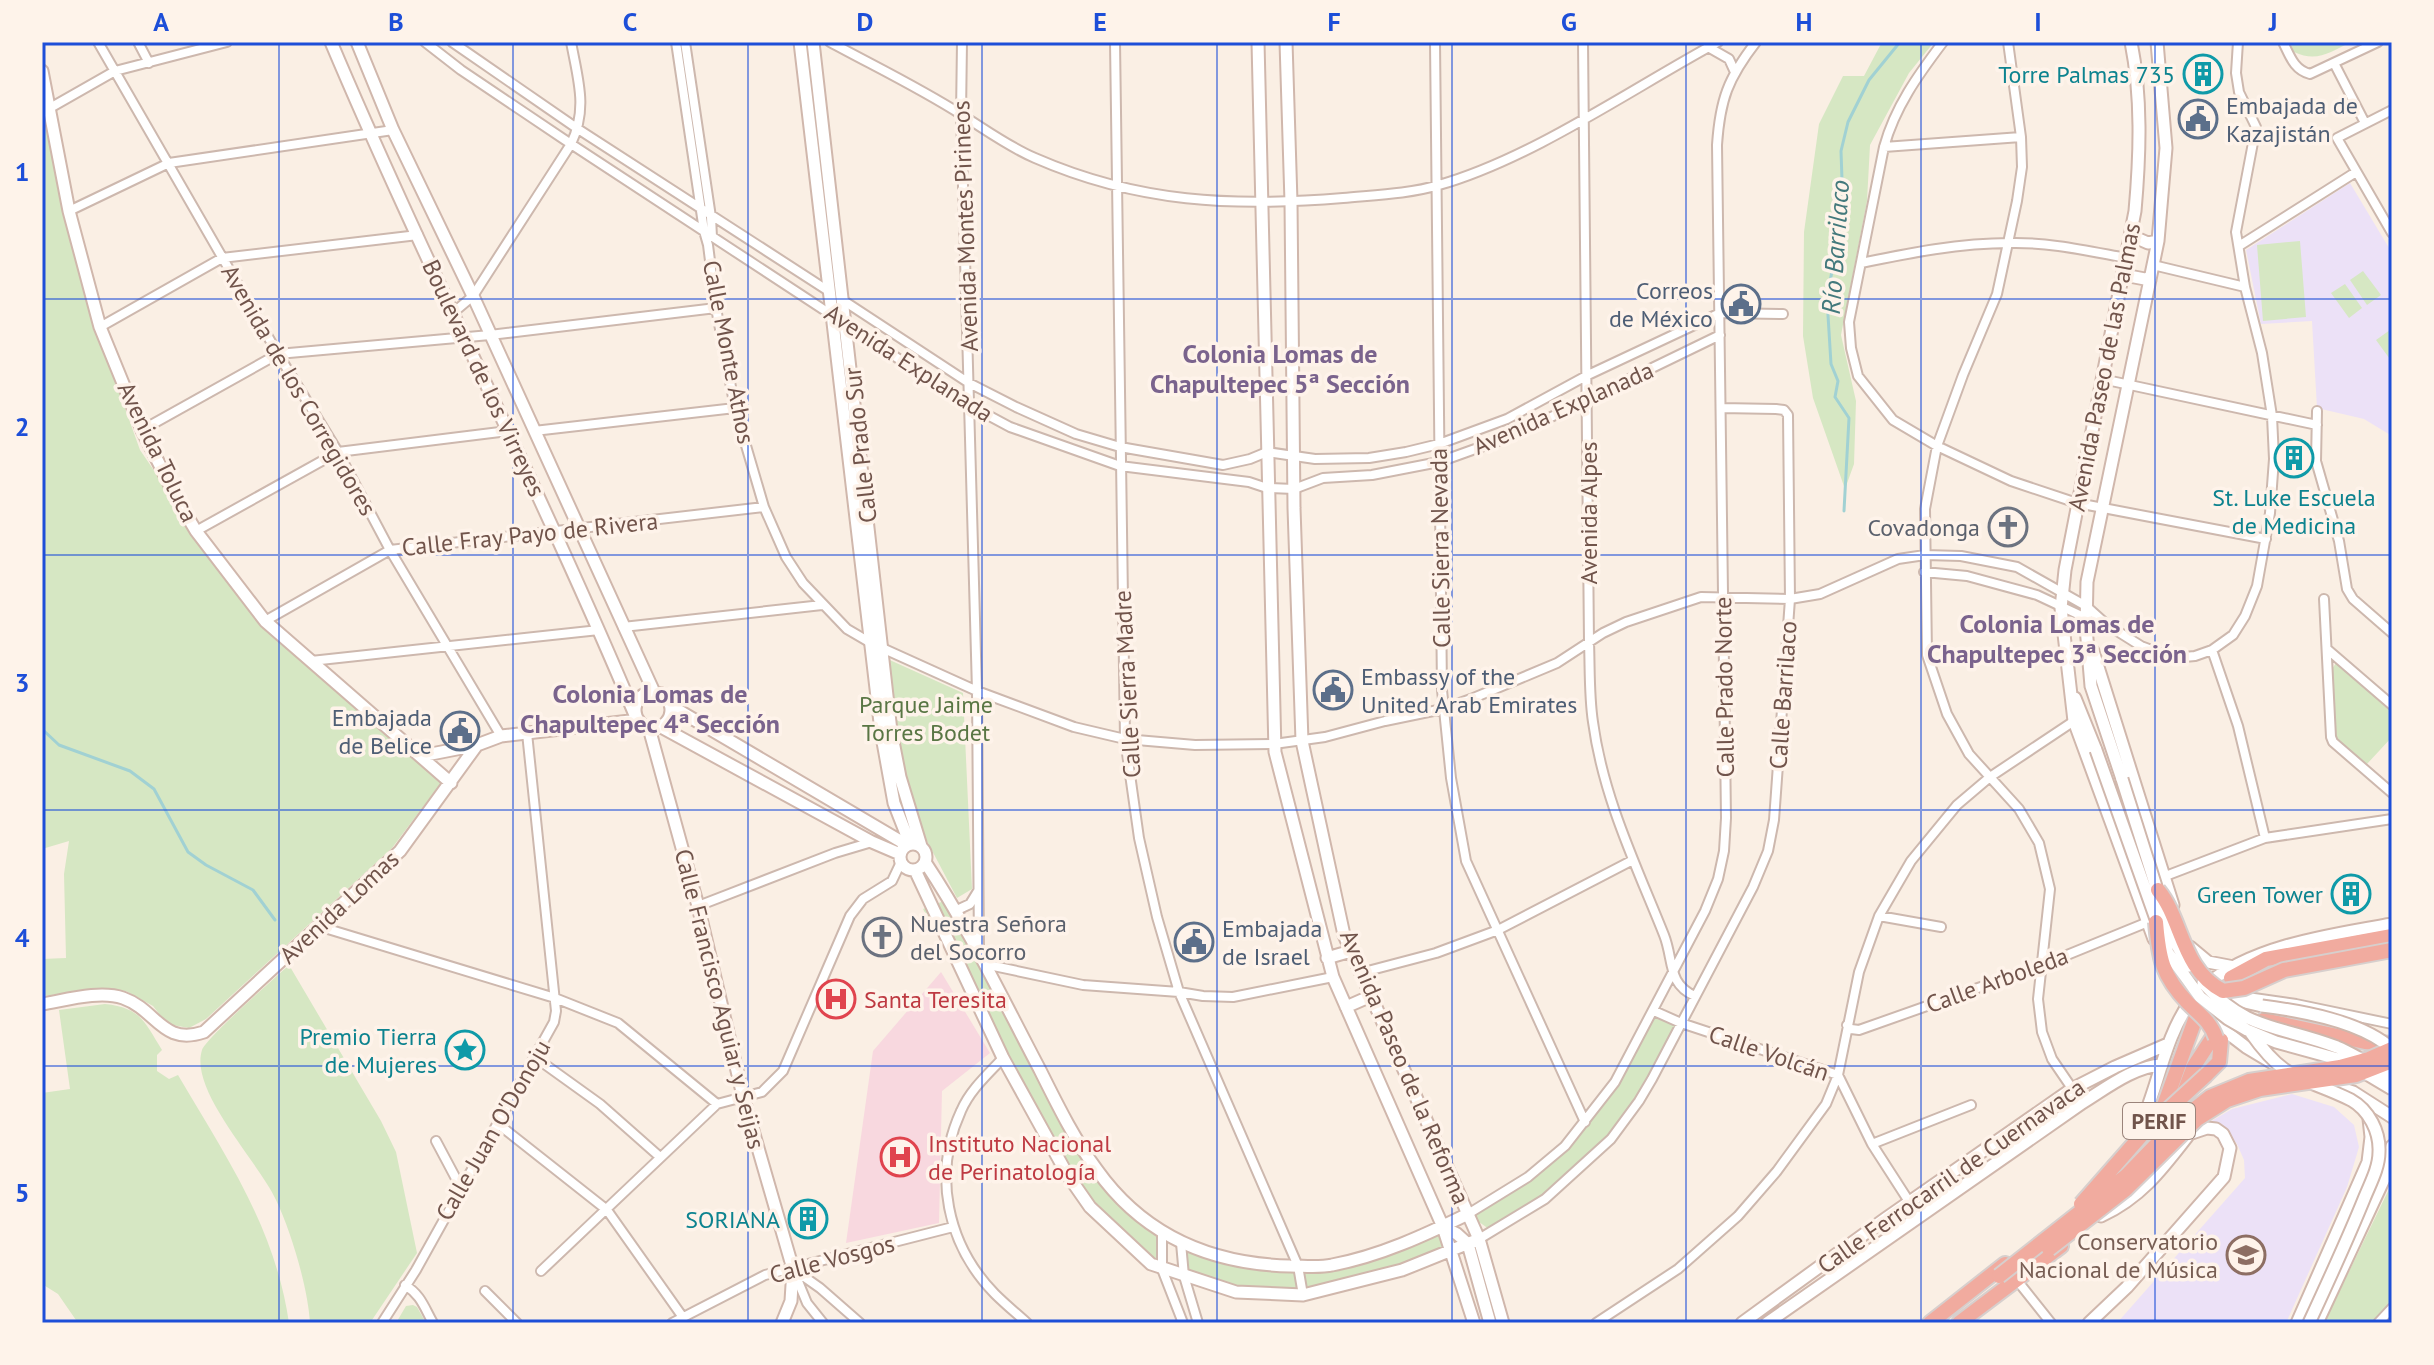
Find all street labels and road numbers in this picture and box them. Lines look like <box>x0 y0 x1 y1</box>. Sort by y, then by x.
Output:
street label: Avenida Montes Pirineos <box>945 100 985 352</box>
street label: Avenida Paseo de las Palmas <box>2061 220 2147 514</box>
street label: Boulevard de los Virreyes <box>415 255 553 501</box>
street label: Calle Monte Athos <box>696 258 762 446</box>
street label: Avenida de los Corregidores <box>214 259 384 521</box>
street label: Avenida Explanada <box>819 297 999 429</box>
street label: Avenida Explanada <box>1468 354 1658 462</box>
street label: Calle Prado Sur <box>836 366 884 524</box>
street label: Avenida Toluca <box>111 377 205 527</box>
street label: Avenida Alpes <box>1573 441 1604 585</box>
street label: Calle Sierra Nevada <box>1423 448 1457 648</box>
street label: Calle Fray Payo de Rivera <box>400 505 660 563</box>
street label: Calle Sierra Madre <box>1107 589 1147 779</box>
street label: Calle Prado Norte <box>1707 596 1741 778</box>
street label: Calle Barrilaco <box>1762 620 1804 770</box>
street label: Avenida Lomas <box>273 844 405 970</box>
street label: Calle Francisco Aguiar y Seijas <box>668 846 772 1152</box>
street label: Avenida Paseo de la Reforma <box>1333 925 1477 1209</box>
street label: Calle Arboleda <box>1922 940 2072 1020</box>
street label: Calle Volcán <box>1705 1018 1833 1088</box>
street label: Calle Juan O'Donoju <box>429 1034 557 1226</box>
street label: Calle Ferrocarril de Cuernavaca <box>1811 1072 2091 1280</box>
road number: PERIF <box>2123 1103 2195 1139</box>
street label: Calle Vosgos <box>766 1227 898 1291</box>

